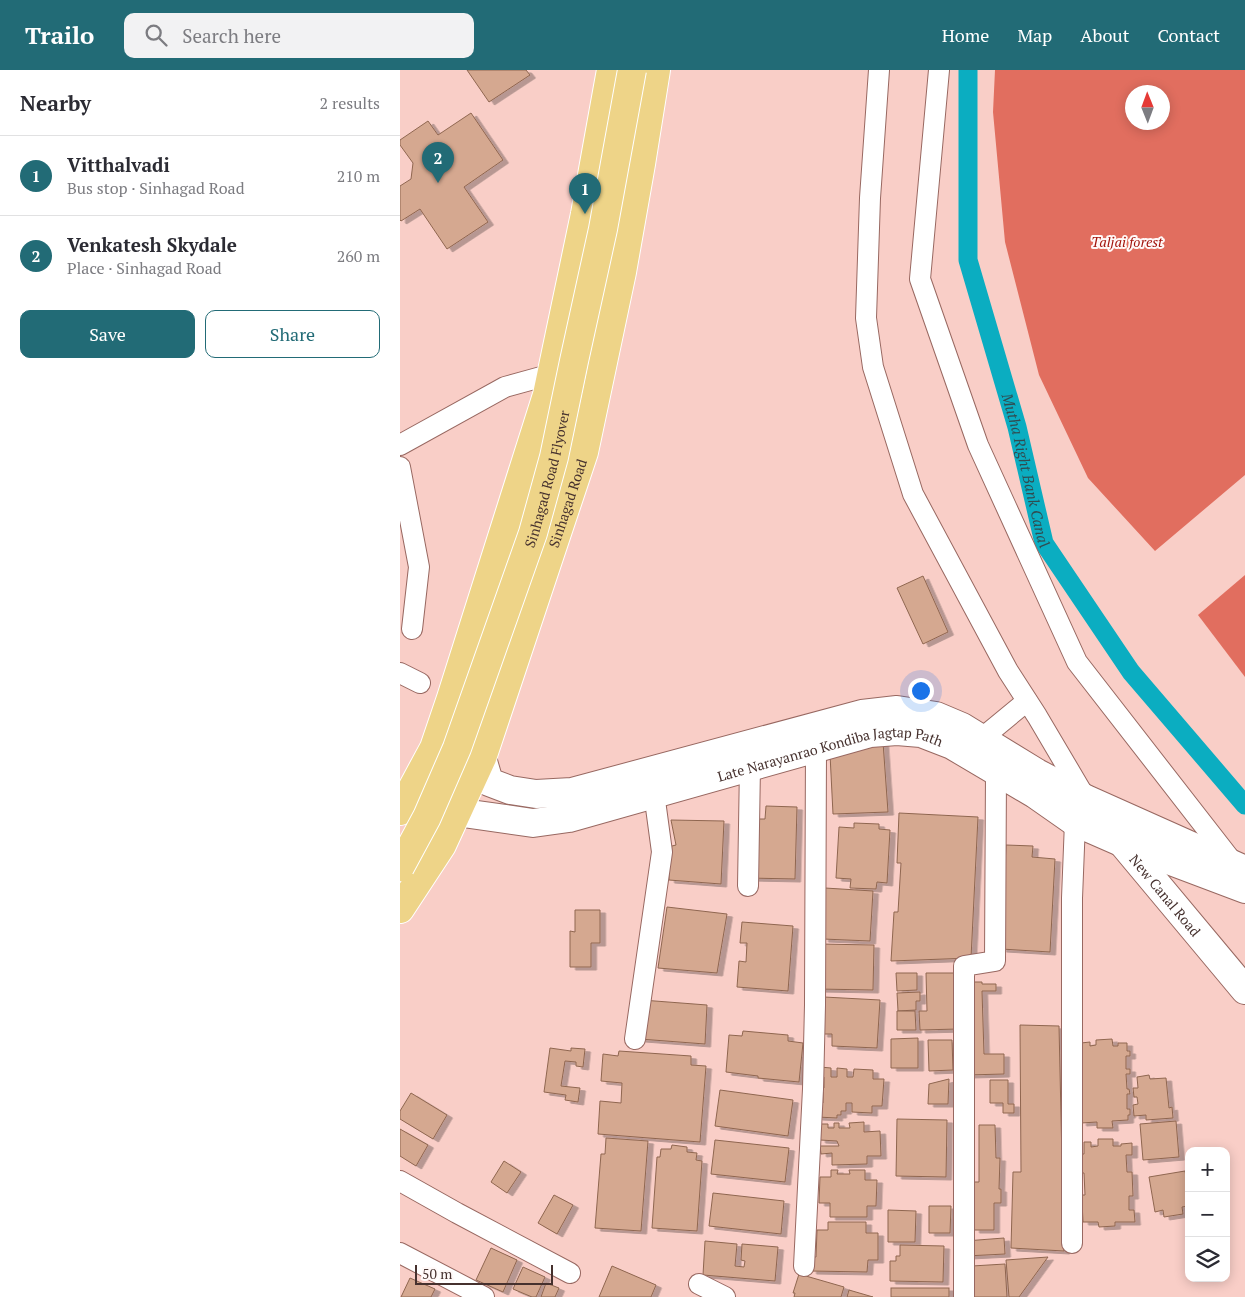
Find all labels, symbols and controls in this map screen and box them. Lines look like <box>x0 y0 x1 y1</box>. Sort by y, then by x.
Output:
search box <box>124 13 474 58</box>
text: Trailo <box>25 19 94 51</box>
icon: search <box>142 21 170 49</box>
text: Search here <box>182 23 281 48</box>
text: Home <box>942 23 989 47</box>
text: Map <box>1017 23 1052 47</box>
text: About <box>1080 23 1129 47</box>
text: Contact <box>1157 23 1220 47</box>
north arrow <box>1125 85 1170 130</box>
text: Nearby <box>20 89 91 117</box>
text: 2 results <box>320 92 380 114</box>
pin: 2 <box>422 142 454 183</box>
text: Vitthalvadi <box>67 152 170 177</box>
text: 1 <box>31 165 41 187</box>
text: 210 m <box>337 165 380 187</box>
pin: 1 <box>569 173 601 214</box>
text: Bus stop · Sinhagad Road <box>67 177 245 199</box>
text: Venkatesh Skydale <box>67 232 237 257</box>
park label: Taljai forest <box>1091 232 1163 251</box>
text: 2 <box>31 245 41 267</box>
text: 260 m <box>337 245 380 267</box>
text: Place · Sinhagad Road <box>67 257 222 279</box>
button: Save <box>20 310 195 358</box>
button: Share <box>205 310 380 358</box>
water label: Mutha Right Bank Canal <box>997 390 1055 552</box>
street label: Sinhagad Road Flyover <box>520 408 572 548</box>
street label: Sinhagad Road <box>545 456 589 548</box>
your location <box>908 678 934 704</box>
street label: Late Narayanrao Kondiba Jagtap Path <box>715 721 946 785</box>
street label: New Canal Road <box>1126 850 1206 940</box>
map controls <box>1185 1147 1230 1282</box>
button: + <box>1185 1147 1230 1192</box>
button: − <box>1185 1192 1230 1237</box>
button: layers <box>1185 1237 1230 1282</box>
scale bar <box>415 1262 552 1285</box>
text: 50 m <box>422 1264 452 1283</box>

